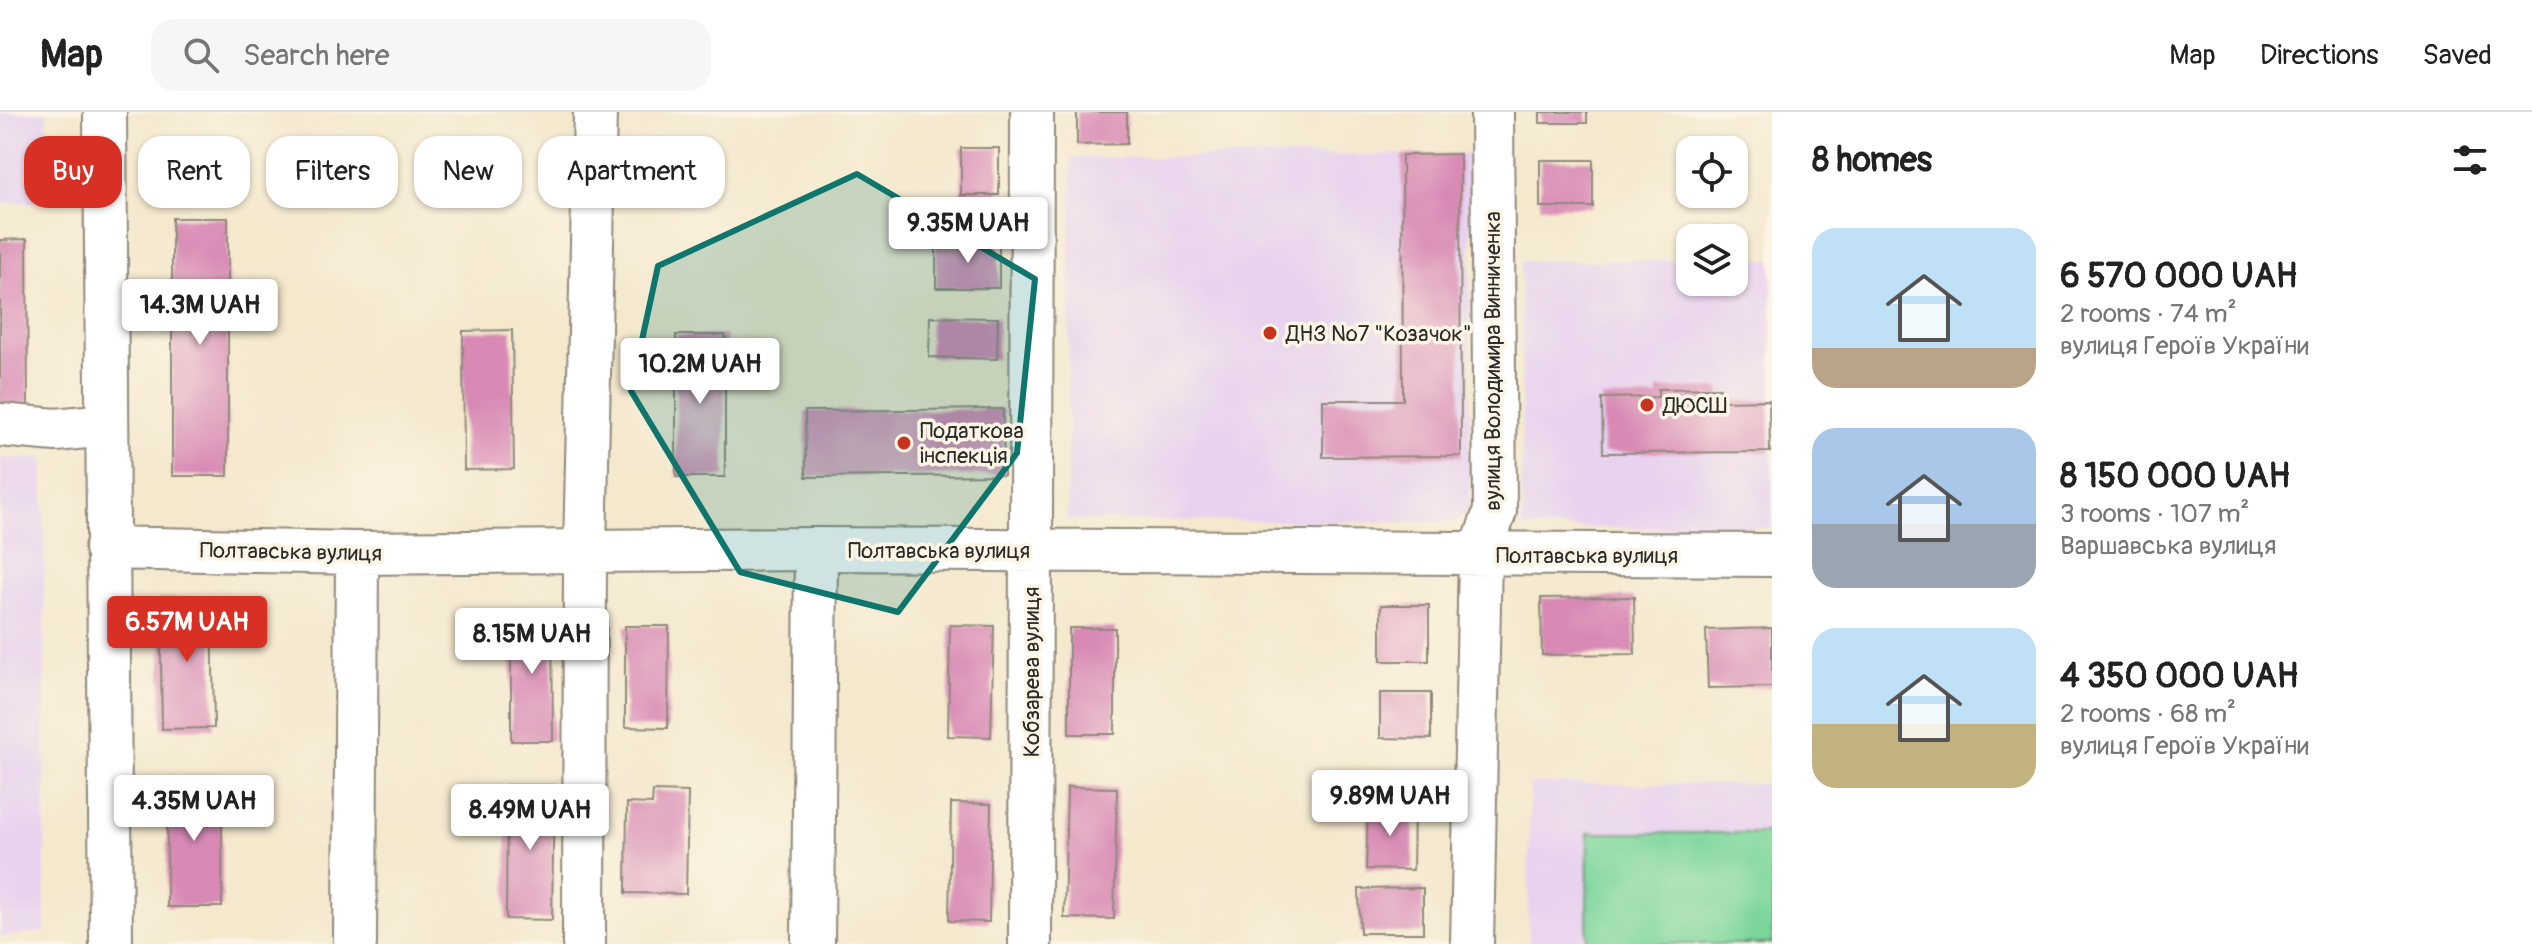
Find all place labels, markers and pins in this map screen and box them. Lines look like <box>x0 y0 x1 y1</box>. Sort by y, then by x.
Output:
pin: 9.35M UAH <box>876 197 1060 265</box>
pin: 14.3M UAH <box>108 279 292 347</box>
place label: ДНЗ №7 "Козачок" <box>1285 320 1472 348</box>
marker: ДНЗ №7 "Козачок" <box>1261 324 1279 342</box>
pin: 10.2M UAH <box>608 338 792 406</box>
place label: ДЮСШ <box>1662 392 1727 420</box>
marker: ДЮСШ <box>1638 396 1656 414</box>
place label: Податкова інспекція <box>920 417 1024 470</box>
marker: Податкова інспекція <box>895 434 913 452</box>
pin: 6.57M UAH <box>95 596 279 664</box>
pin: 8.15M UAH <box>440 608 624 676</box>
pin: 9.89M UAH <box>1298 770 1482 838</box>
pin: 4.35M UAH <box>102 775 286 843</box>
pin: 8.49M UAH <box>438 784 622 852</box>

